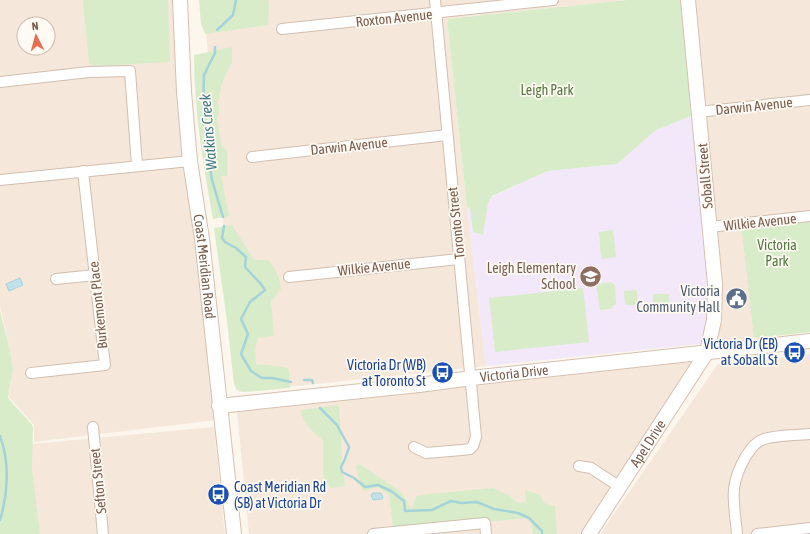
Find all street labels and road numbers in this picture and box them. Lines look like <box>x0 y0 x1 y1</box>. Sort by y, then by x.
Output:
street label: Roxton Avenue <box>355 6 433 30</box>
street label: Darwin Avenue <box>715 94 793 118</box>
street label: Darwin Avenue <box>310 134 388 158</box>
street label: Soball Street <box>694 143 716 209</box>
street label: Toronto Street <box>444 186 468 260</box>
street label: Wilkie Avenue <box>723 210 797 234</box>
street label: Coast Meridian Road <box>190 213 219 320</box>
street label: Wilkie Avenue <box>337 255 411 279</box>
street label: Burkemont Place <box>85 261 111 349</box>
street label: Victoria Drive <box>479 362 549 385</box>
street label: Apel Drive <box>627 417 669 470</box>
street label: Sefton Street <box>87 447 109 515</box>

